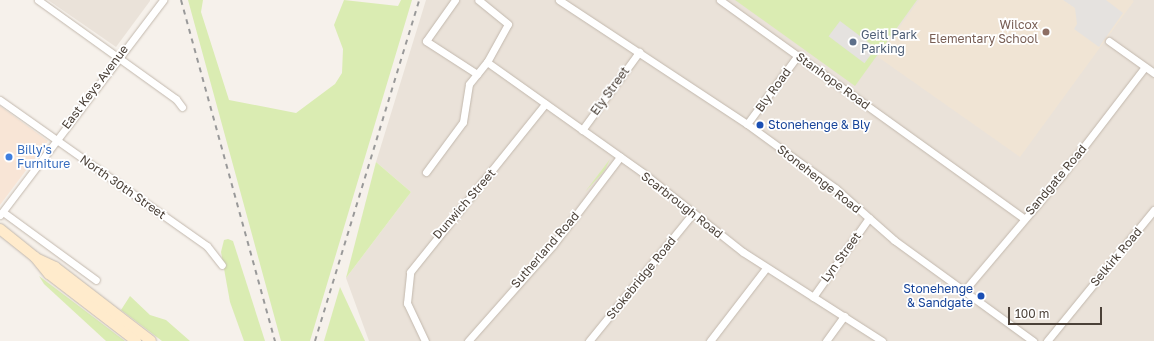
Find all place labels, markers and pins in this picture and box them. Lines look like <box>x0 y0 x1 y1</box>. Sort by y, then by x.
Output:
place label: Wilcox Elementary School <box>929 18 1038 46</box>
marker: Wilcox Elementary School <box>1041 27 1051 37</box>
place label: Geitl Park Parking <box>861 28 917 56</box>
marker: Geitl Park Parking <box>848 37 858 47</box>
place label: Stonehenge & Bly <box>768 118 870 132</box>
marker: Stonehenge & Bly <box>755 120 765 130</box>
place label: Billy's Furniture <box>17 143 70 171</box>
marker: Billy's Furniture <box>4 152 14 162</box>
place label: Stonehenge & Sandgate <box>903 282 973 310</box>
marker: Stonehenge & Sandgate <box>976 291 986 301</box>

